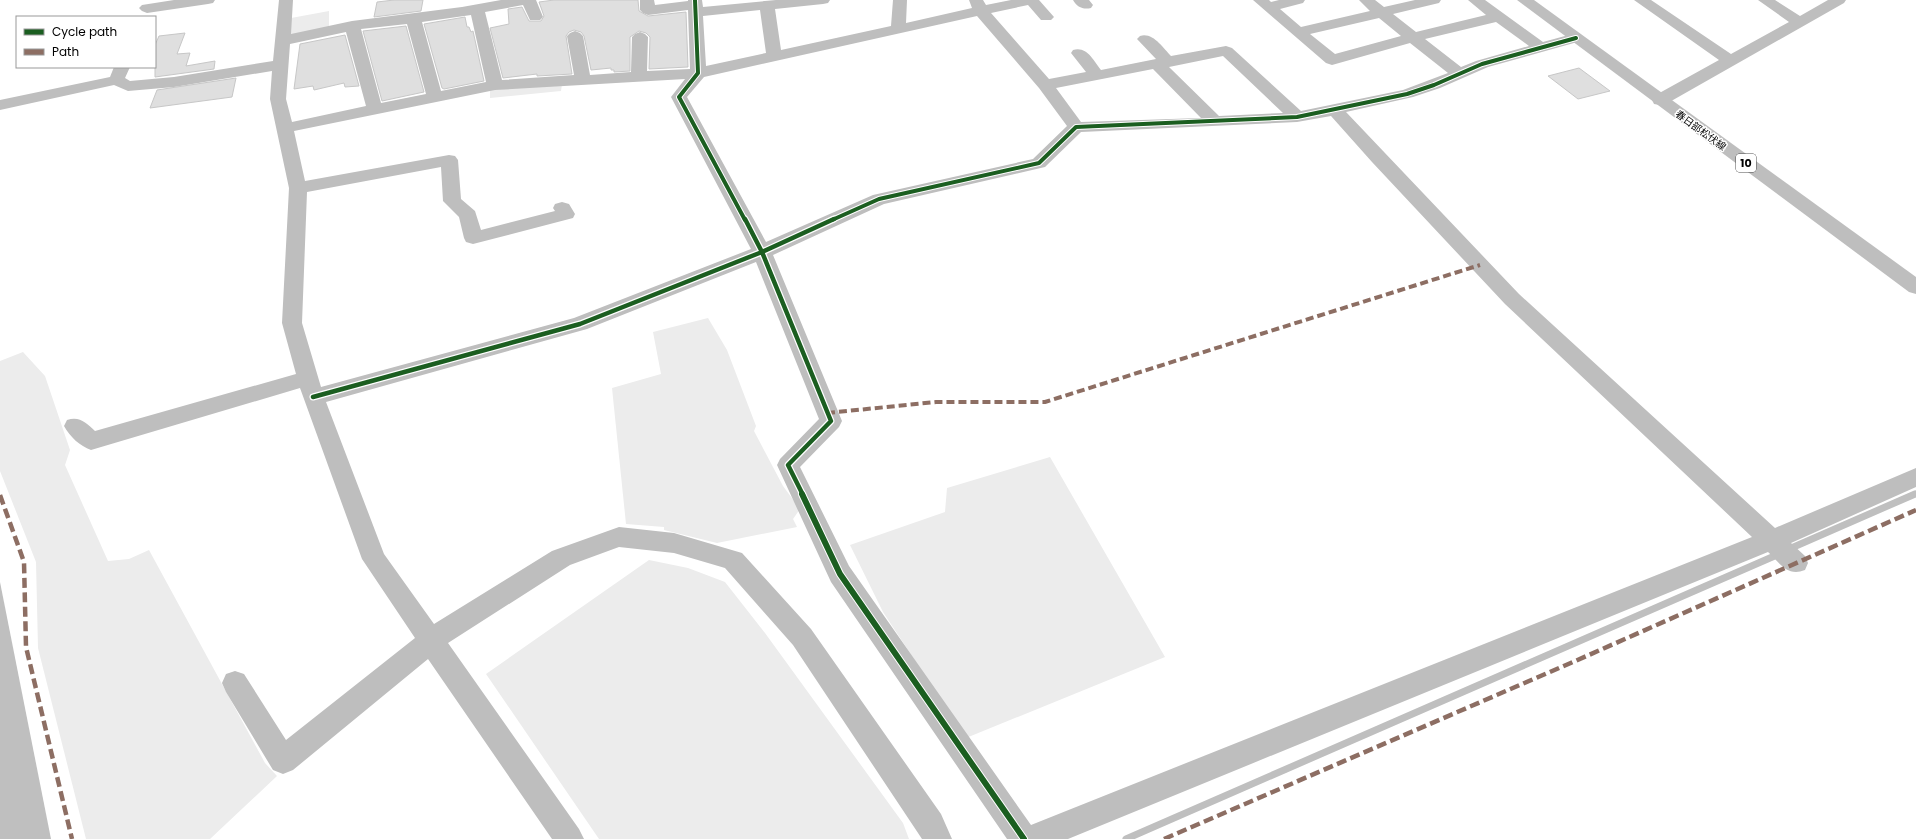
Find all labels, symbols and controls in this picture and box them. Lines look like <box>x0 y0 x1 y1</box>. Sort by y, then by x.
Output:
legend <box>16 16 156 68</box>
text: Cycle path <box>52 23 117 40</box>
text: Path <box>52 43 79 60</box>
street label: 春日部松伏線 <box>1672 107 1729 154</box>
road number: 10 <box>1736 154 1756 172</box>

